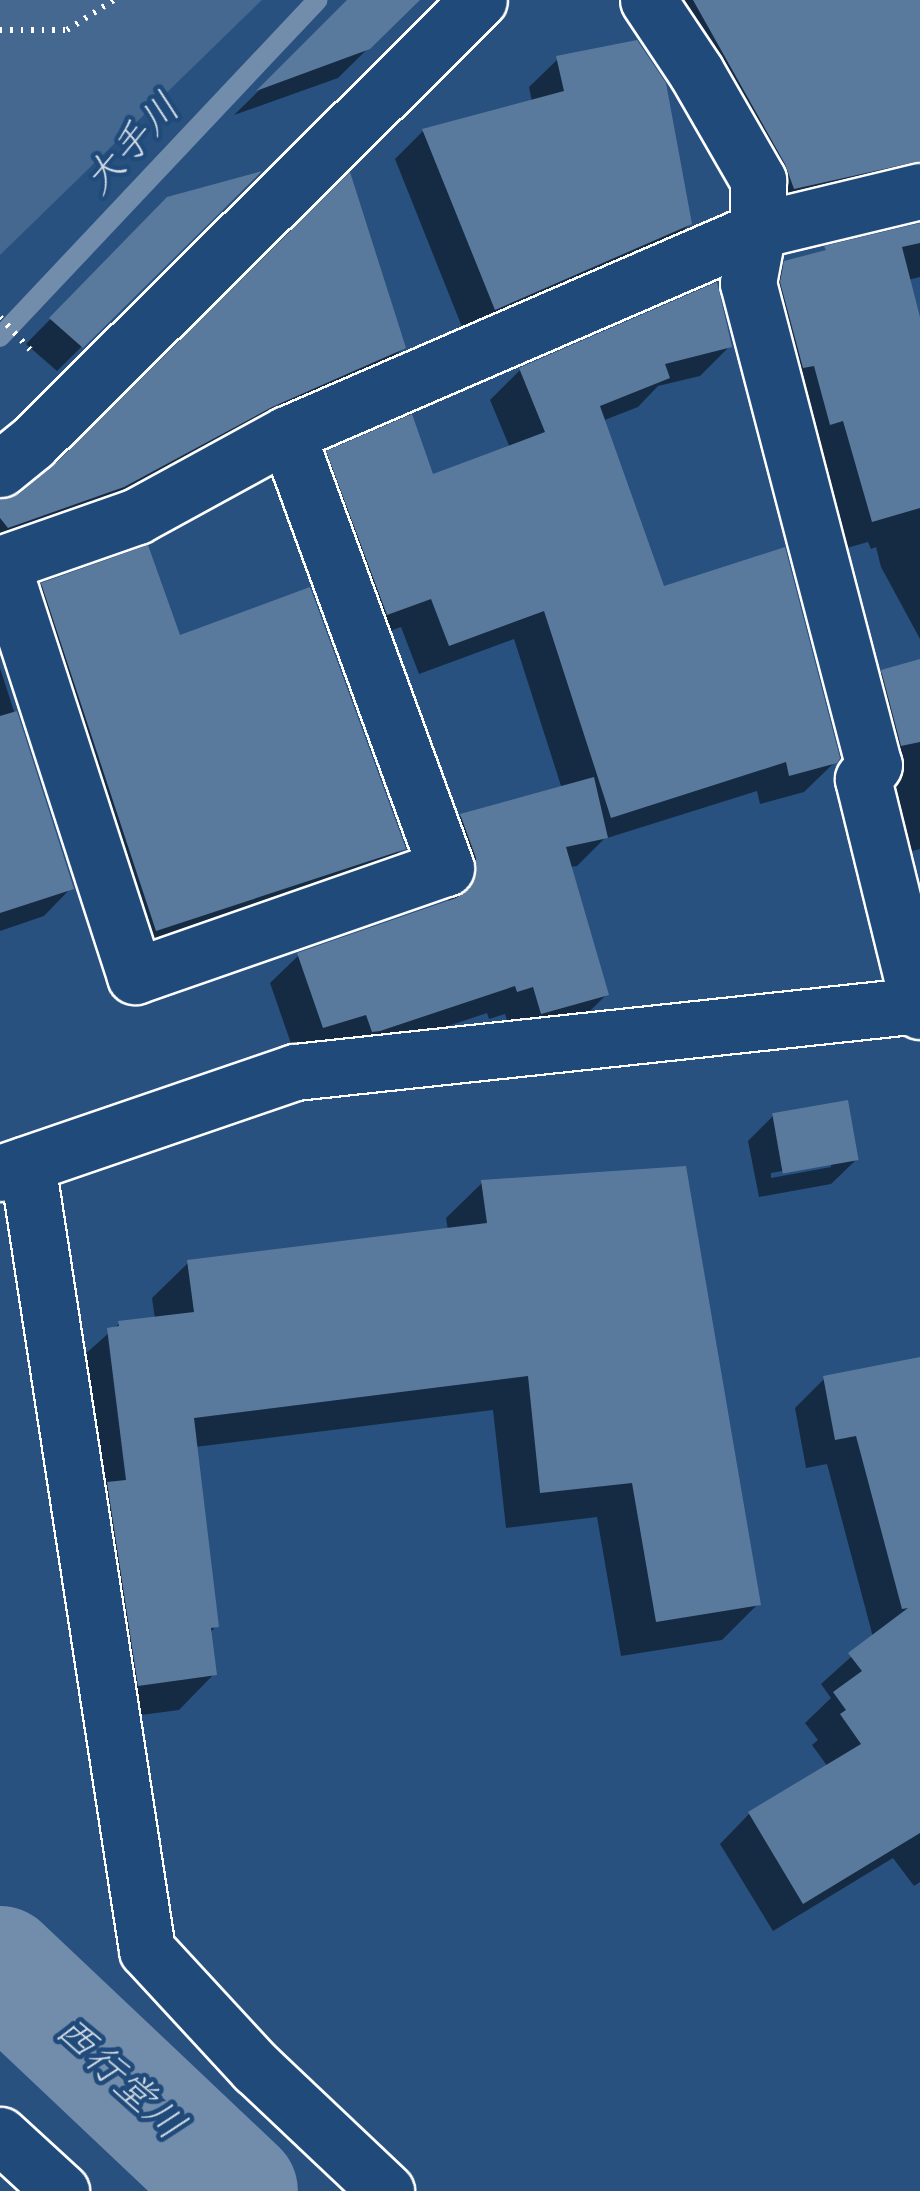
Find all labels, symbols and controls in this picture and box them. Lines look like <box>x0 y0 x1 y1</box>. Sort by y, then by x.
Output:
water label: 大手川 <box>75 85 191 205</box>
water label: 西行堂川 <box>44 2007 194 2151</box>

